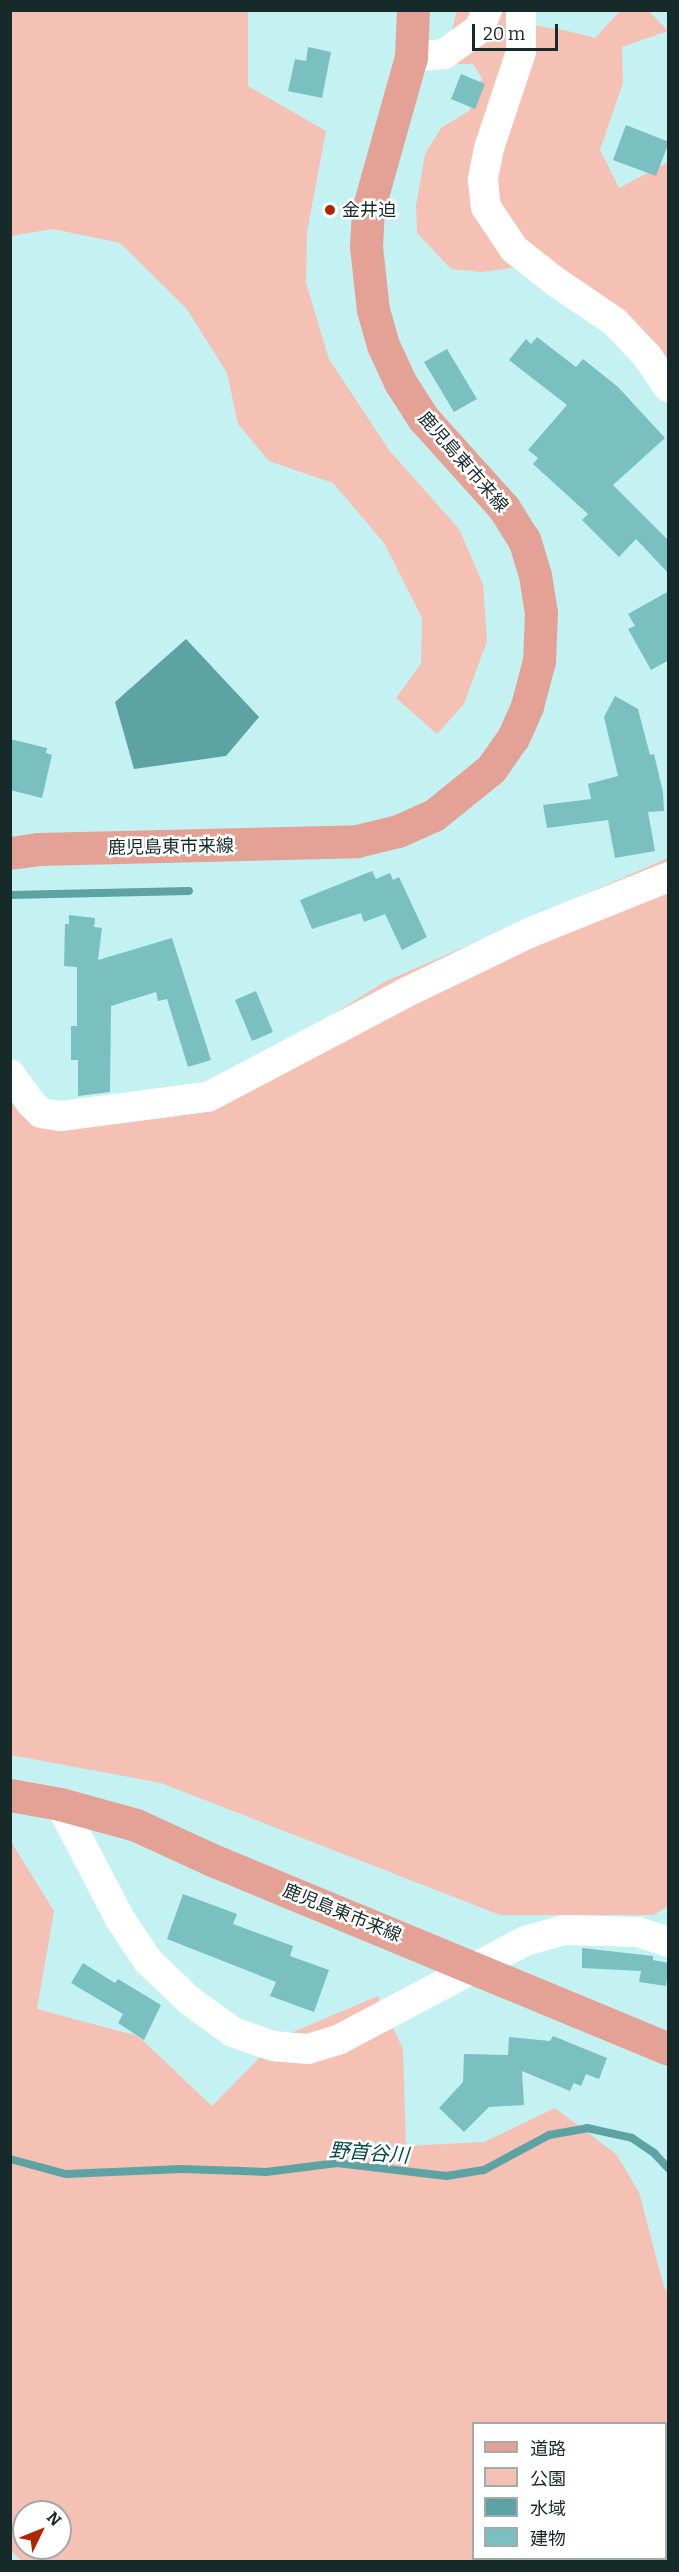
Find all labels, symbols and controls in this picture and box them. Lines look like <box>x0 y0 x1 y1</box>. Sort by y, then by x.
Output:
scale bar <box>475 12 560 50</box>
text: 20 m <box>483 23 525 45</box>
place label: 金井迫 <box>342 199 396 221</box>
marker: 金井迫 <box>323 203 337 217</box>
street label: 鹿児島東市来線 <box>414 407 512 517</box>
street label: 鹿児島東市来線 <box>108 835 234 859</box>
street label: 鹿児島東市来線 <box>280 1879 404 1947</box>
water label: 野首谷川 <box>328 2138 410 2168</box>
legend <box>472 2422 667 2560</box>
text: 道路 <box>530 2438 566 2460</box>
text: 公園 <box>530 2468 566 2490</box>
text: 水域 <box>530 2498 566 2520</box>
north arrow <box>12 2500 72 2560</box>
text: N <box>43 2508 65 2530</box>
text: 建物 <box>530 2528 566 2550</box>

